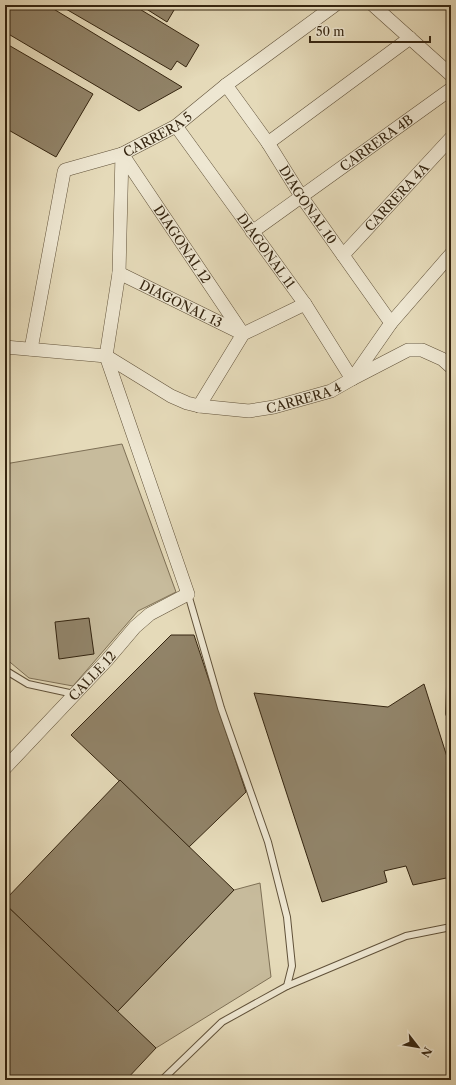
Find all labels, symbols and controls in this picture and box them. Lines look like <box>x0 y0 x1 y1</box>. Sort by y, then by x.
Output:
scale bar <box>310 18 430 44</box>
text: 50 m <box>316 24 345 39</box>
street label: CARRERA 5 <box>120 108 195 160</box>
street label: CARRERA 4B <box>336 111 416 174</box>
street label: CARRERA 4A <box>361 159 432 234</box>
street label: DIAGONAL 10 <box>276 162 340 247</box>
street label: DIAGONAL 12 <box>151 202 214 286</box>
street label: DIAGONAL 11 <box>234 210 299 292</box>
street label: DIAGONAL 13 <box>137 276 225 331</box>
street label: CARRERA 4 <box>265 379 344 416</box>
street label: CALLE 12 <box>65 648 119 704</box>
north arrow <box>398 1027 438 1067</box>
text: N <box>418 1044 435 1060</box>

